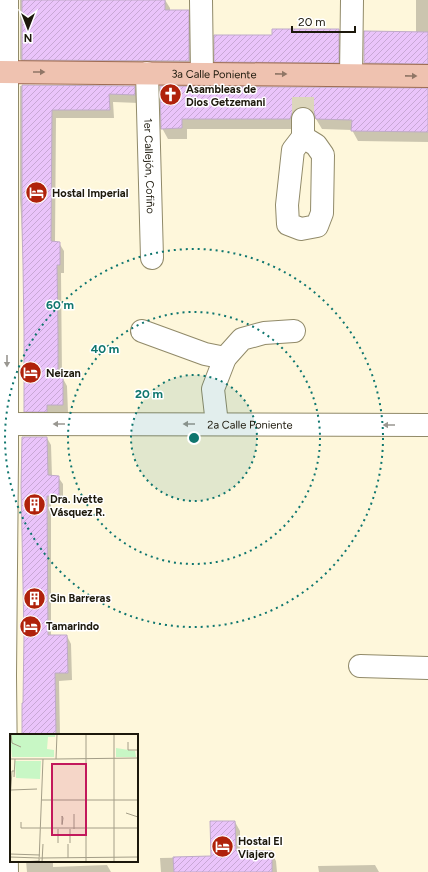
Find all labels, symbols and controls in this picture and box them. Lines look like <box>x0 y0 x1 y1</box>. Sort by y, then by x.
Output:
north arrow <box>8 8 48 48</box>
scale bar <box>292 8 355 34</box>
text: 20 m <box>298 15 326 29</box>
text: N <box>24 31 32 44</box>
street label: 3a Calle Poniente <box>171 67 257 81</box>
one-way arrow <box>33 69 46 75</box>
one-way arrow <box>275 71 288 77</box>
one-way arrow <box>405 72 417 79</box>
church icon: Asambleas de Dios Getzemani <box>157 82 183 108</box>
place label: Asambleas de Dios Getzemani <box>186 83 265 109</box>
street label: 1er Callejón, Cofiño <box>142 118 157 214</box>
hotel icon: Hostal Imperial <box>23 180 49 206</box>
place label: Hostal Imperial <box>52 187 129 200</box>
text: 60 m <box>46 298 74 312</box>
text: 40 m <box>91 342 119 356</box>
one-way arrow <box>4 355 10 368</box>
hotel icon: Neizan <box>18 360 44 386</box>
place label: Neizan <box>46 367 81 380</box>
text: 20 m <box>135 387 163 401</box>
street label: 2a Calle Poniente <box>207 418 293 431</box>
one-way arrow <box>52 421 65 427</box>
one-way arrow <box>182 421 195 427</box>
one-way arrow <box>382 422 395 428</box>
centre of rings <box>187 431 201 445</box>
building icon: Dra. Ivette Vásquez R. <box>21 492 47 518</box>
place label: Dra. Ivette Vásquez R. <box>50 493 105 519</box>
building icon: Sin Barreras <box>22 585 48 611</box>
place label: Sin Barreras <box>50 592 111 605</box>
hotel icon: Tamarindo <box>18 613 44 639</box>
place label: Tamarindo <box>46 620 100 633</box>
inset map <box>10 734 138 862</box>
hotel icon: Hostal El Viajero <box>210 834 236 860</box>
place label: Hostal El Viajero <box>238 835 283 861</box>

